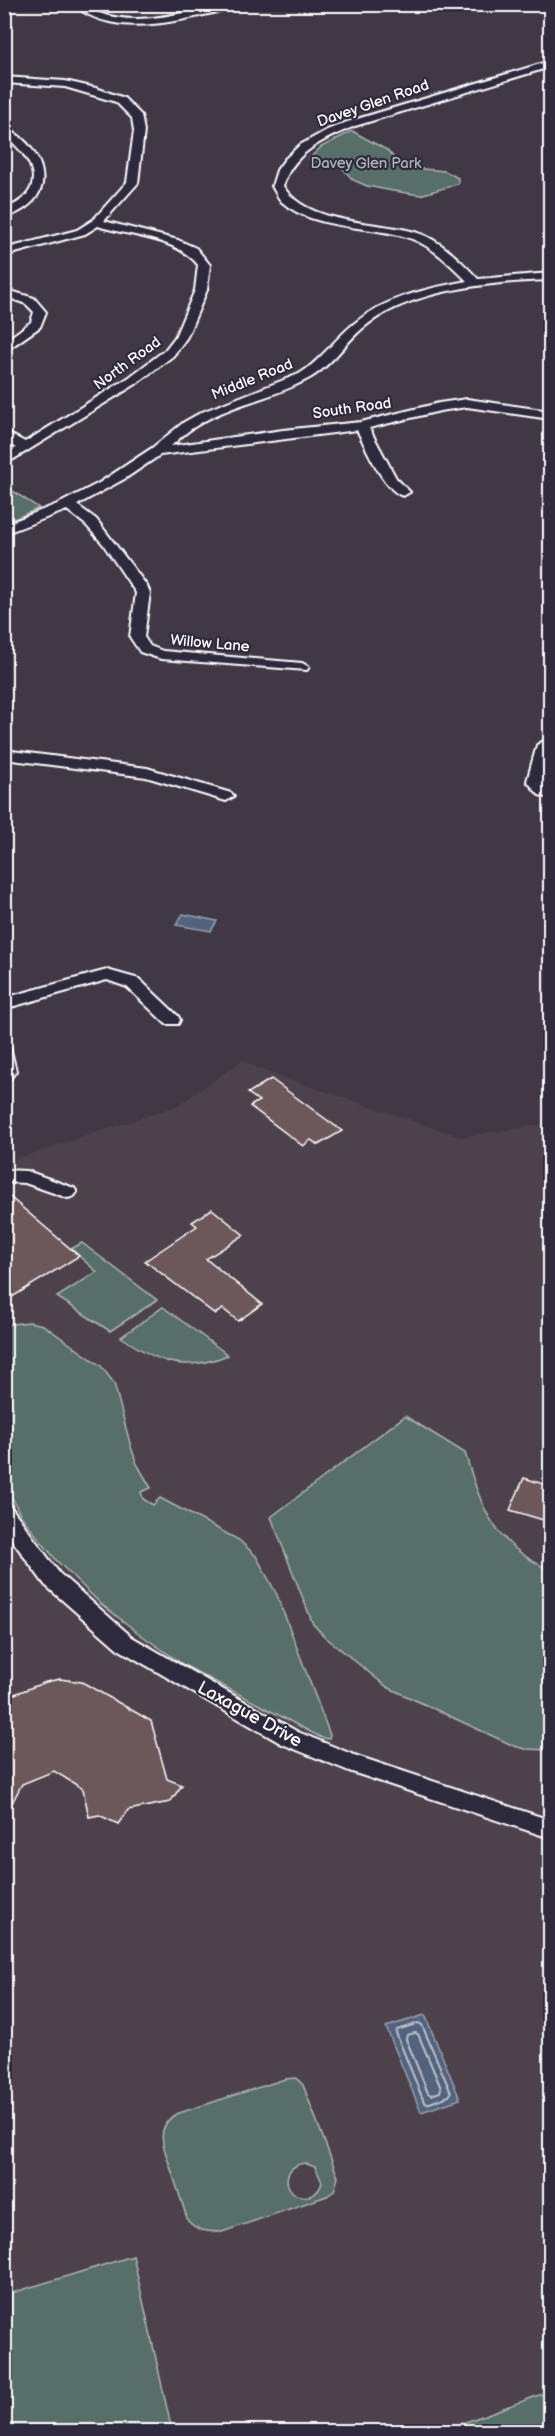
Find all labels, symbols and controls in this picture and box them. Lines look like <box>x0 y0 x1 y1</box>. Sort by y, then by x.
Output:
street label: Davey Glen Road <box>315 75 432 132</box>
park label: Davey Glen Park <box>311 154 422 173</box>
street label: North Road <box>90 333 165 394</box>
street label: Middle Road <box>209 355 296 404</box>
street label: South Road <box>312 394 393 423</box>
street label: Willow Lane <box>169 631 251 656</box>
street label: Laxague Drive <box>194 1677 306 1752</box>

